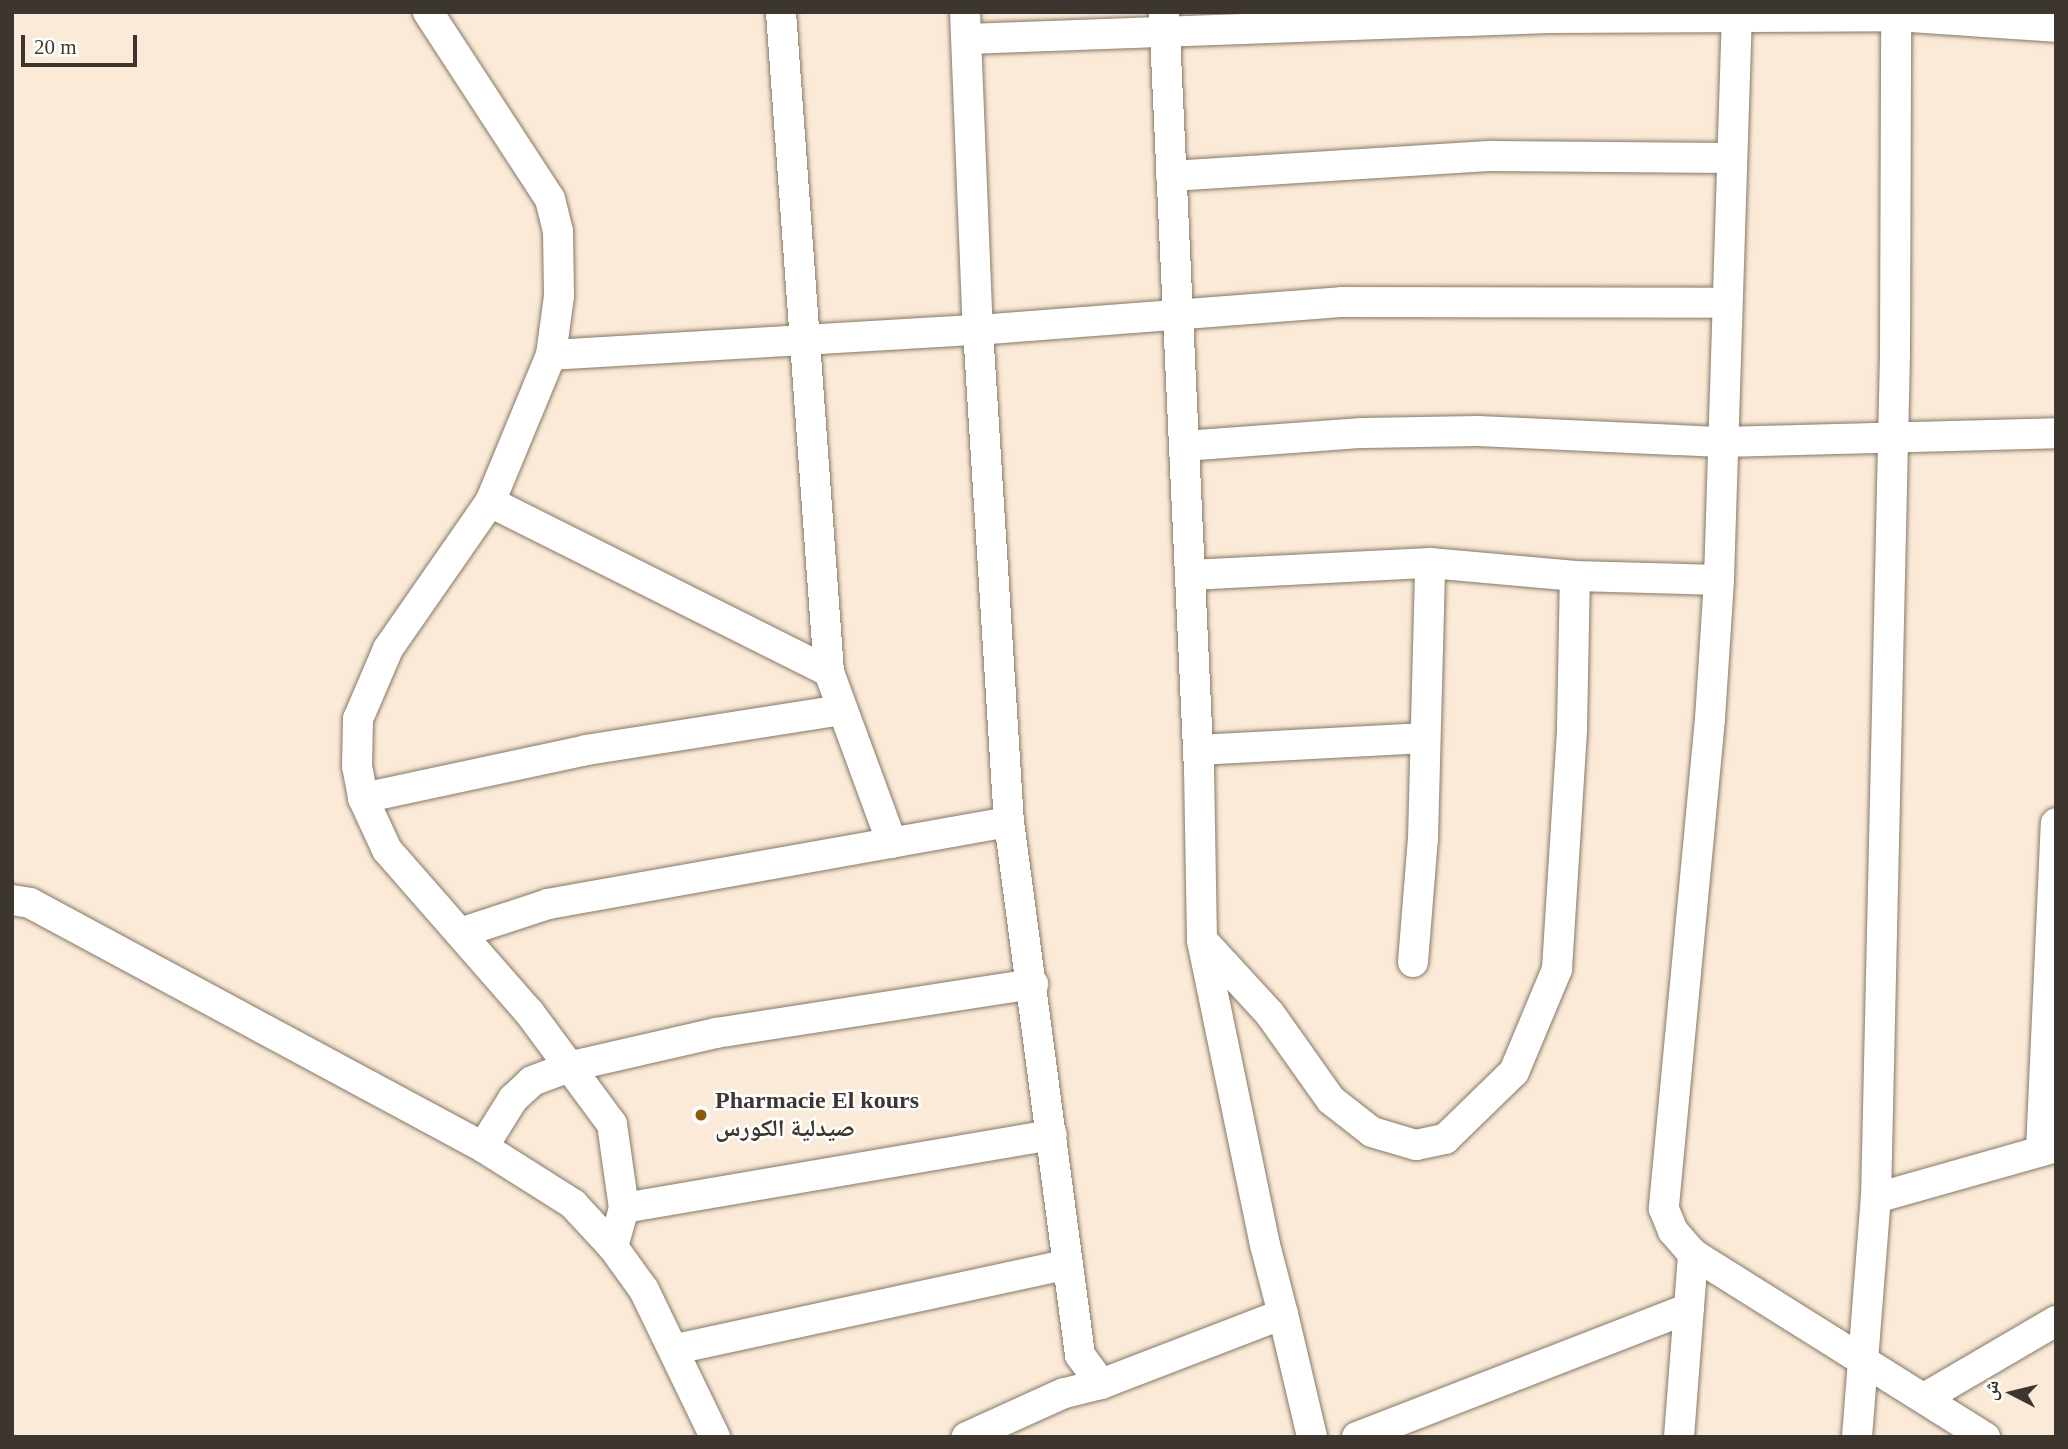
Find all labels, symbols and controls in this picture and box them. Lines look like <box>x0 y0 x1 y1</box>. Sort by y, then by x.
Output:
scale bar <box>24 21 140 65</box>
text: 20 m <box>34 35 77 59</box>
place label: Pharmacie El kours صيدلية الكورس <box>715 1087 919 1143</box>
marker: Pharmacie El kours صيدلية الكورس <box>693 1107 709 1123</box>
north arrow <box>1977 1358 2047 1428</box>
text: ش <box>1979 1379 2002 1402</box>

